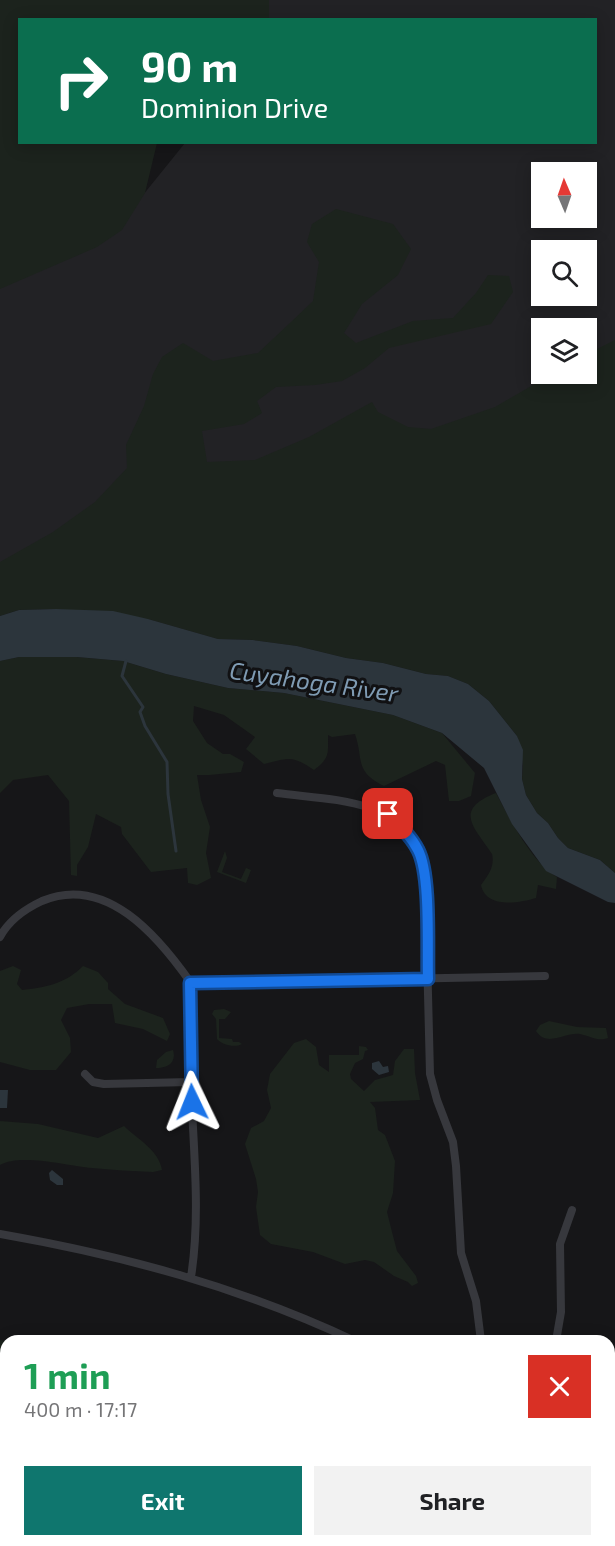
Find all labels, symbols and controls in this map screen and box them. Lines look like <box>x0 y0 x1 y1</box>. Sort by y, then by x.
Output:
text: 90 m <box>141 40 238 90</box>
icon: right <box>42 42 120 120</box>
text: Dominion Drive <box>141 91 328 123</box>
north arrow <box>531 162 597 228</box>
map controls <box>531 162 597 384</box>
button: search <box>531 240 597 306</box>
button: layers <box>531 318 597 384</box>
water label: Cuyahoga River <box>228 655 401 707</box>
pin <box>362 788 413 839</box>
icon: arrive <box>371 797 404 830</box>
position arrow <box>160 1070 224 1134</box>
text: 1 min <box>24 1353 111 1396</box>
button: close <box>528 1355 591 1418</box>
text: 400 m · 17:17 <box>24 1397 137 1421</box>
button: Exit <box>24 1466 302 1535</box>
button: Share <box>314 1466 591 1535</box>

